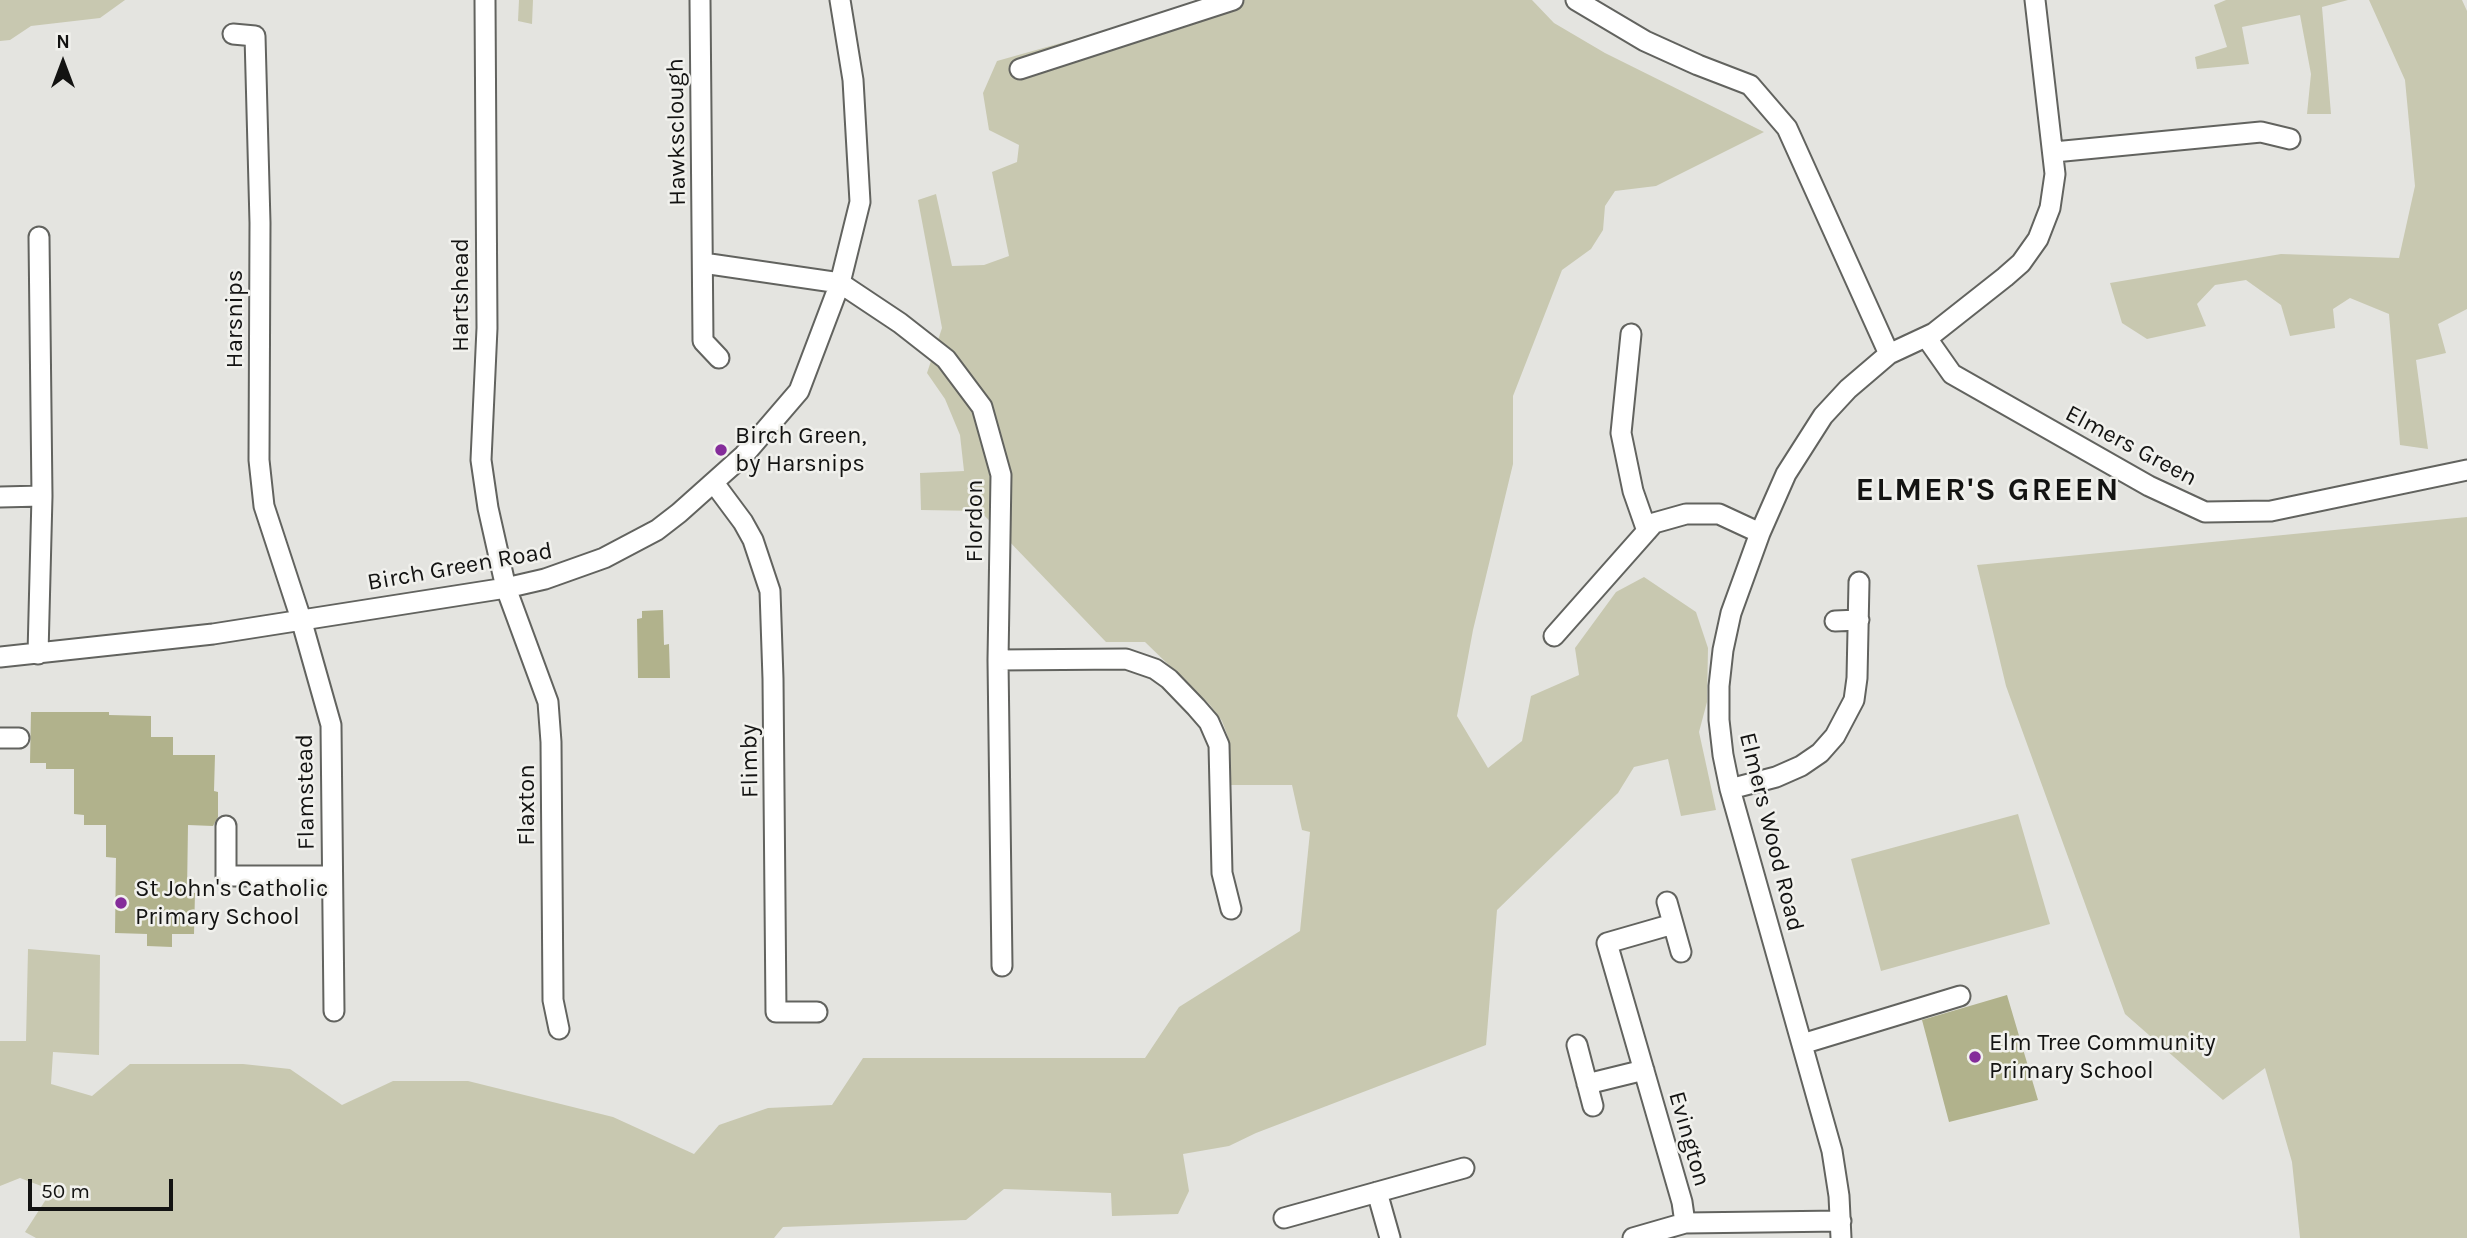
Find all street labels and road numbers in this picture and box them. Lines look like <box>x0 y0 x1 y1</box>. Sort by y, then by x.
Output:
street label: Hawksclough <box>661 58 693 206</box>
street label: Hartshead <box>447 238 475 352</box>
street label: Harsnips <box>221 270 249 368</box>
street label: Elmers Green <box>2060 399 2202 493</box>
street label: Flordon <box>961 480 989 562</box>
street label: Birch Green Road <box>365 537 555 597</box>
street label: Flimby <box>735 724 765 798</box>
street label: Elmers Wood Road <box>1732 730 1810 934</box>
street label: Flamstead <box>291 734 321 850</box>
street label: Flaxton <box>513 764 541 846</box>
street label: Evington <box>1662 1088 1716 1190</box>

